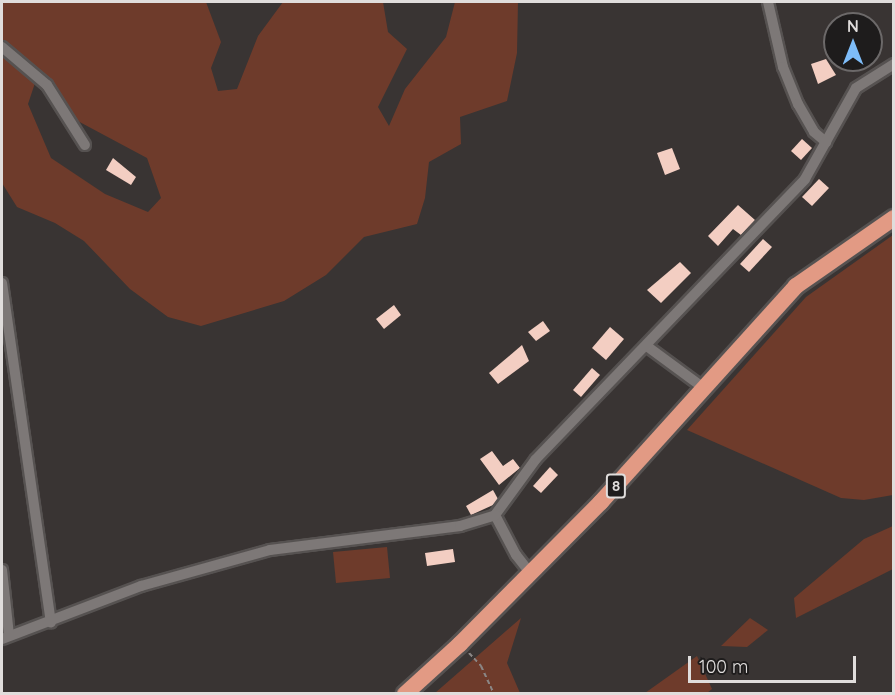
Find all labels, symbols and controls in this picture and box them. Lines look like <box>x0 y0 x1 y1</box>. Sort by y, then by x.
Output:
north arrow <box>823 12 883 72</box>
text: N <box>847 16 859 36</box>
road number: 8 <box>606 474 626 498</box>
scale bar <box>691 644 859 682</box>
text: 100 m <box>699 655 748 678</box>

